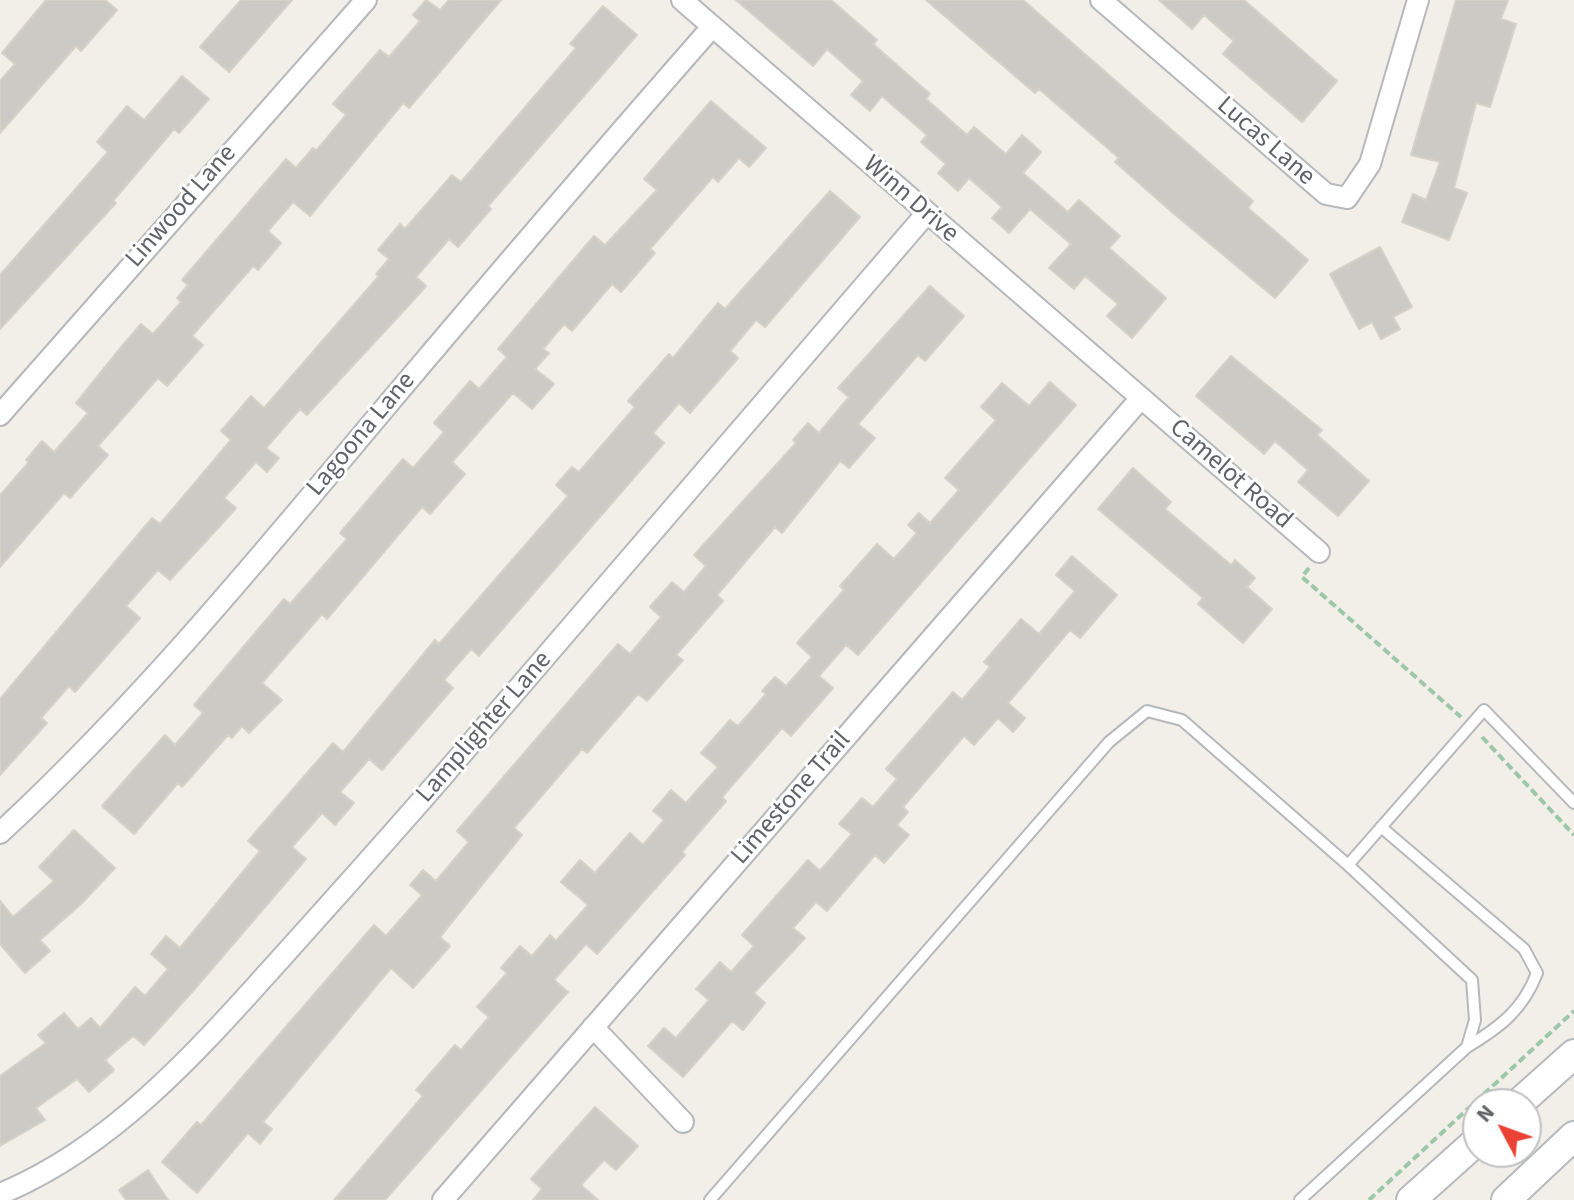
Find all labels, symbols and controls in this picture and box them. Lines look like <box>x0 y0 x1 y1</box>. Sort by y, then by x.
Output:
street label: Lucas Lane <box>1209 91 1321 193</box>
street label: Linwood Lane <box>120 139 244 275</box>
street label: Winn Drive <box>856 150 964 250</box>
street label: Lagoona Lane <box>301 367 423 503</box>
street label: Camelot Road <box>1162 413 1298 537</box>
street label: Lamplighter Lane <box>411 646 559 810</box>
street label: Limestone Trail <box>726 726 858 872</box>
north arrow <box>1462 1088 1542 1168</box>
text: N <box>1469 1098 1502 1130</box>

